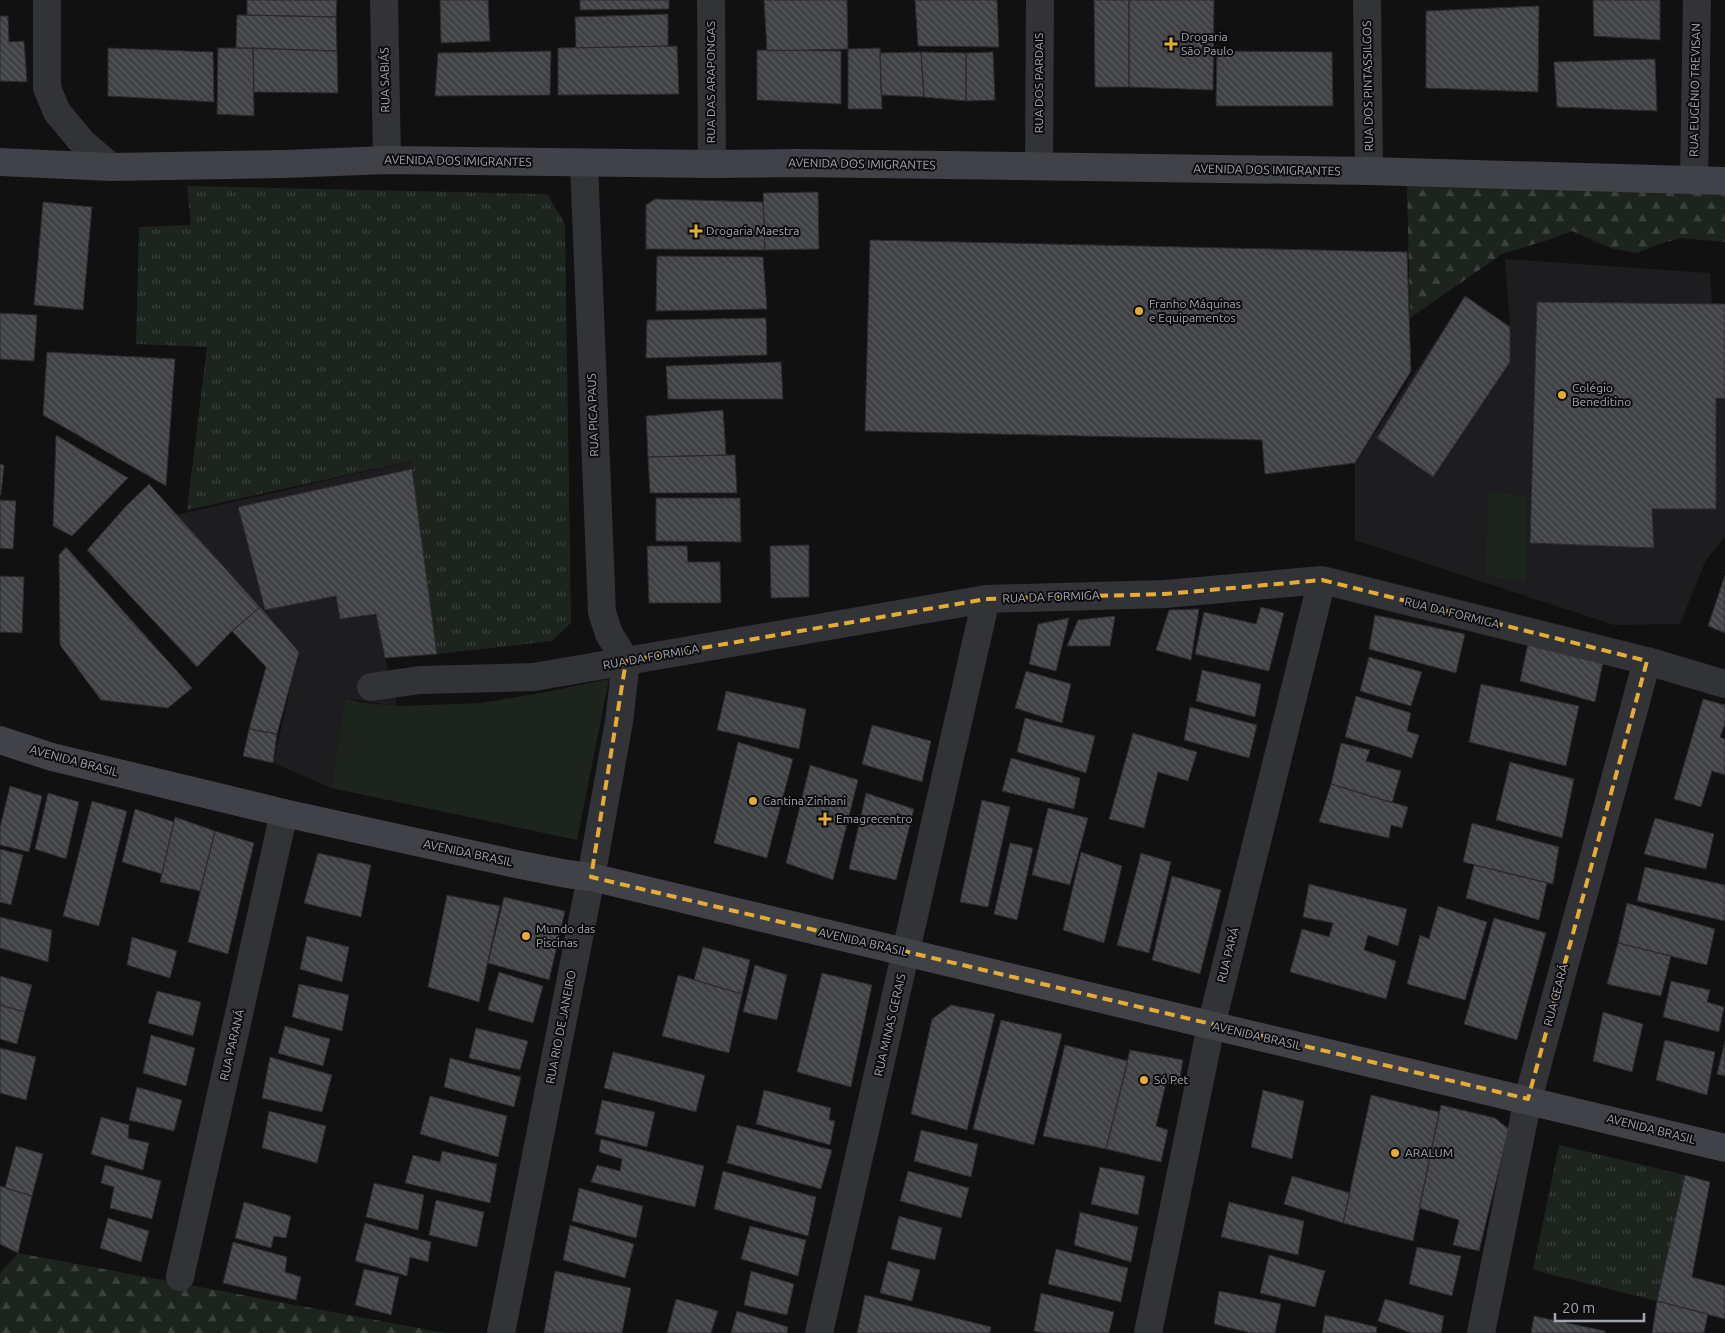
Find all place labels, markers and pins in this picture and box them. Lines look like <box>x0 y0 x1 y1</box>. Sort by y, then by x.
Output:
place label: Drogaria São Paulo <box>1181 30 1234 57</box>
marker: Drogaria São Paulo <box>1165 38 1177 50</box>
place label: Drogaria Maestra <box>706 224 799 237</box>
marker: Drogaria Maestra <box>690 225 702 237</box>
place label: Franho Máquinas e Equipamentos <box>1149 297 1241 324</box>
marker: Franho Máquinas e Equipamentos <box>1133 305 1145 317</box>
place label: Colégio Beneditino <box>1572 381 1631 408</box>
marker: Colégio Beneditino <box>1556 389 1568 401</box>
place label: Cantina Zinhani <box>763 794 846 807</box>
marker: Cantina Zinhani <box>747 795 759 807</box>
marker: Emagrecentro <box>818 812 832 826</box>
place label: Emagrecentro <box>836 812 913 825</box>
place label: Mundo das Piscinas <box>536 922 595 949</box>
marker: Mundo das Piscinas <box>520 930 532 942</box>
place label: Só Pet <box>1154 1073 1189 1086</box>
marker: Só Pet <box>1138 1074 1150 1086</box>
place label: ARALUM <box>1405 1146 1453 1159</box>
marker: ARALUM <box>1389 1147 1401 1159</box>

